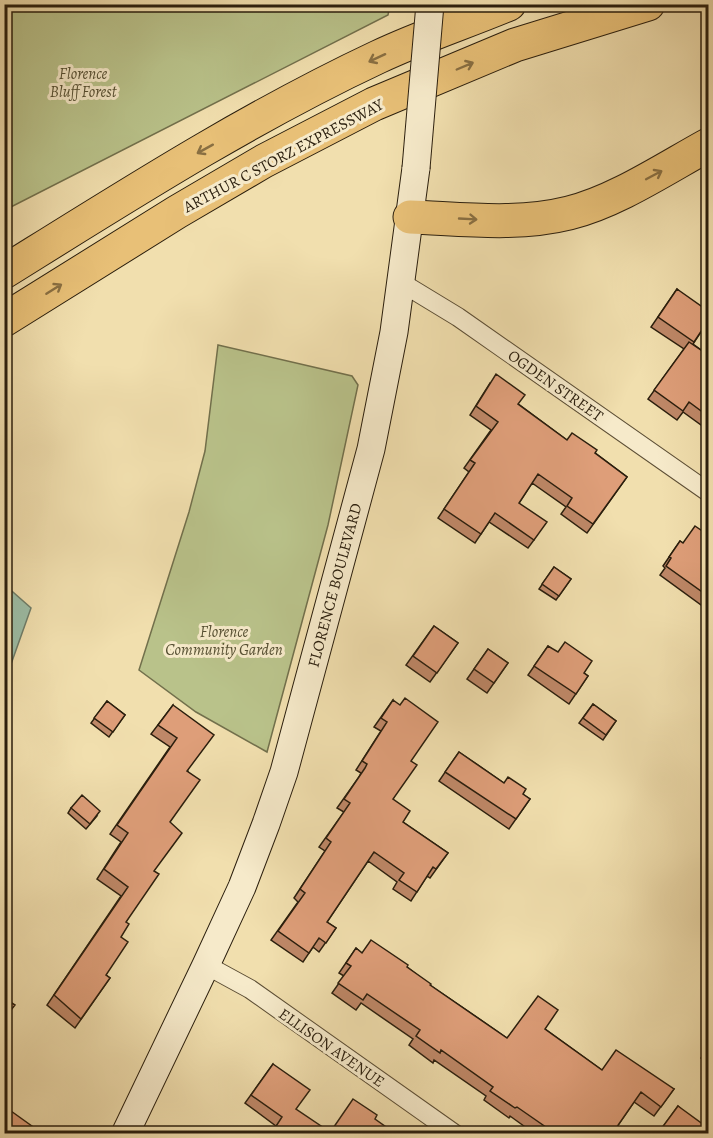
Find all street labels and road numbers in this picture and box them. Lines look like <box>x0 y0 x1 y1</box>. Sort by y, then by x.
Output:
street label: ARTHUR C STORZ EXPRESSWAY <box>179 94 388 219</box>
street label: OGDEN STREET <box>503 345 608 427</box>
street label: FLORENCE BOULEVARD <box>302 501 367 670</box>
street label: ELLISON AVENUE <box>274 1003 389 1093</box>

